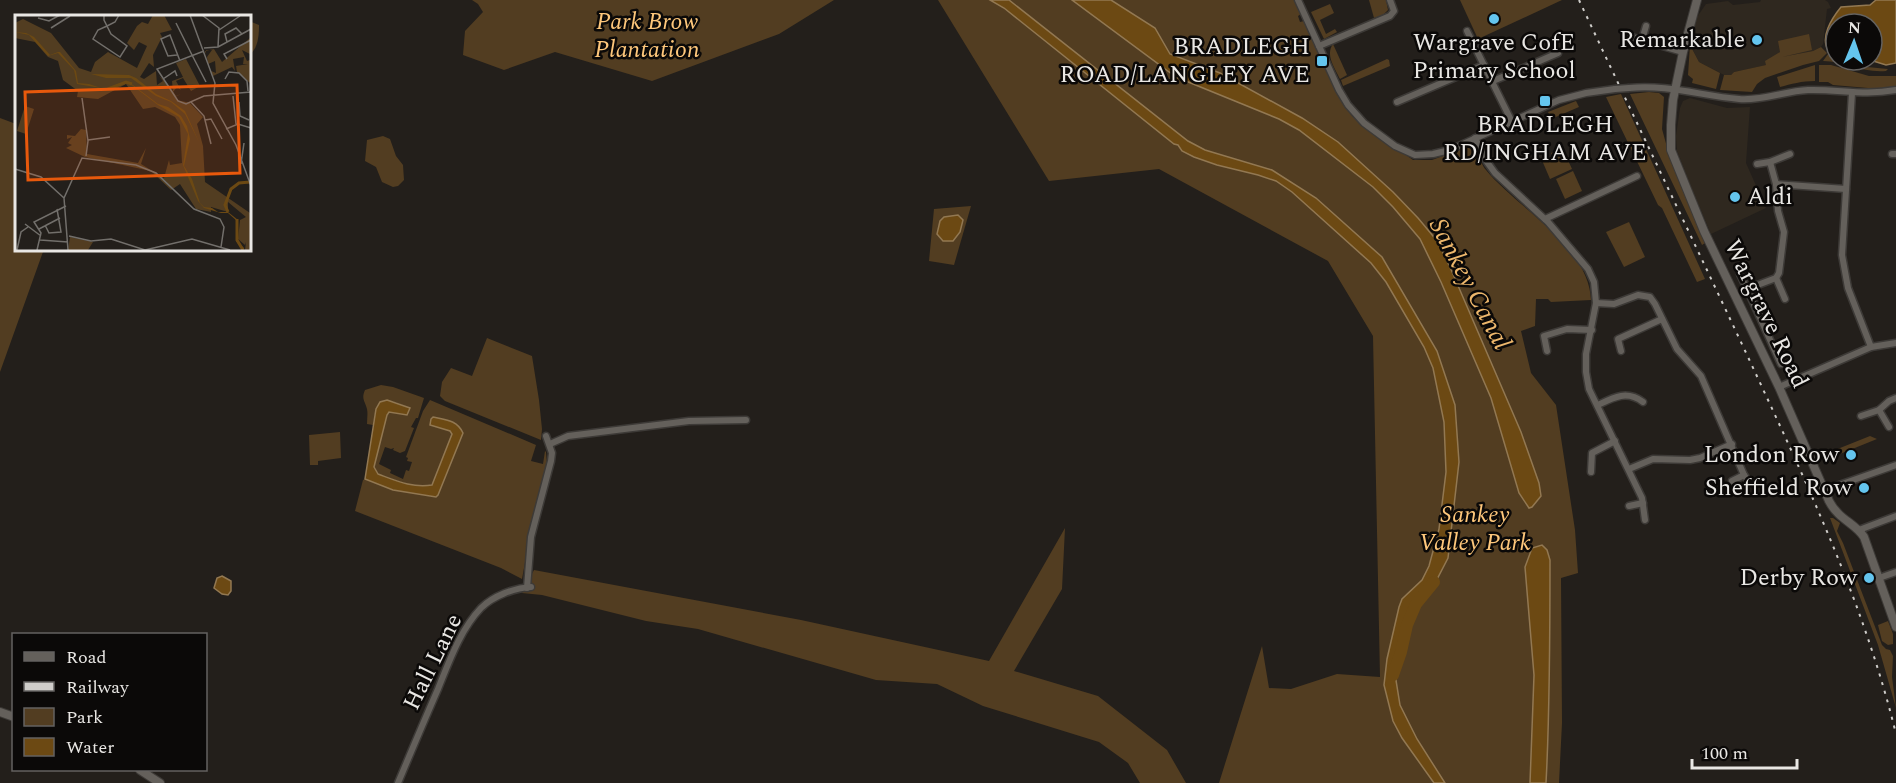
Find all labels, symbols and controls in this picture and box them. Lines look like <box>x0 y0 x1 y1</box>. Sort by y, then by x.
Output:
park label: Park Brow Plantation <box>594 4 700 68</box>
marker: Wargrave CofE Primary School <box>1487 12 1501 26</box>
north arrow <box>1824 12 1884 72</box>
inset map <box>15 15 250 250</box>
text: N <box>1848 16 1861 40</box>
place label: Remarkable <box>1619 22 1745 58</box>
place label: Wargrave CofE Primary School <box>1412 25 1576 89</box>
place label: BRADLEGH ROAD/LANGLEY AVE <box>1060 29 1310 93</box>
marker: Remarkable <box>1750 33 1764 47</box>
marker: BRADLEGH ROAD/LANGLEY AVE <box>1315 54 1329 68</box>
marker: BRADLEGH RD/INGHAM AVE <box>1538 94 1552 108</box>
place label: BRADLEGH RD/INGHAM AVE <box>1443 107 1647 171</box>
place label: Aldi <box>1747 179 1793 215</box>
marker: Aldi <box>1728 190 1742 204</box>
water label: Sankey Canal <box>1418 211 1522 358</box>
street label: Wargrave Road <box>1714 233 1818 395</box>
place label: London Row <box>1704 437 1840 473</box>
marker: London Row <box>1844 448 1858 462</box>
place label: Sheffield Row <box>1705 470 1853 506</box>
marker: Sheffield Row <box>1857 481 1871 495</box>
park label: Sankey Valley Park <box>1419 497 1531 561</box>
place label: Derby Row <box>1739 560 1858 596</box>
marker: Derby Row <box>1862 571 1876 585</box>
street label: Hall Lane <box>394 608 472 716</box>
legend <box>12 633 207 771</box>
text: Road <box>66 644 107 671</box>
text: Railway <box>66 674 130 701</box>
text: Park <box>66 704 103 731</box>
scale bar <box>1692 732 1797 770</box>
text: Water <box>66 734 114 761</box>
text: 100 m <box>1701 740 1748 767</box>

